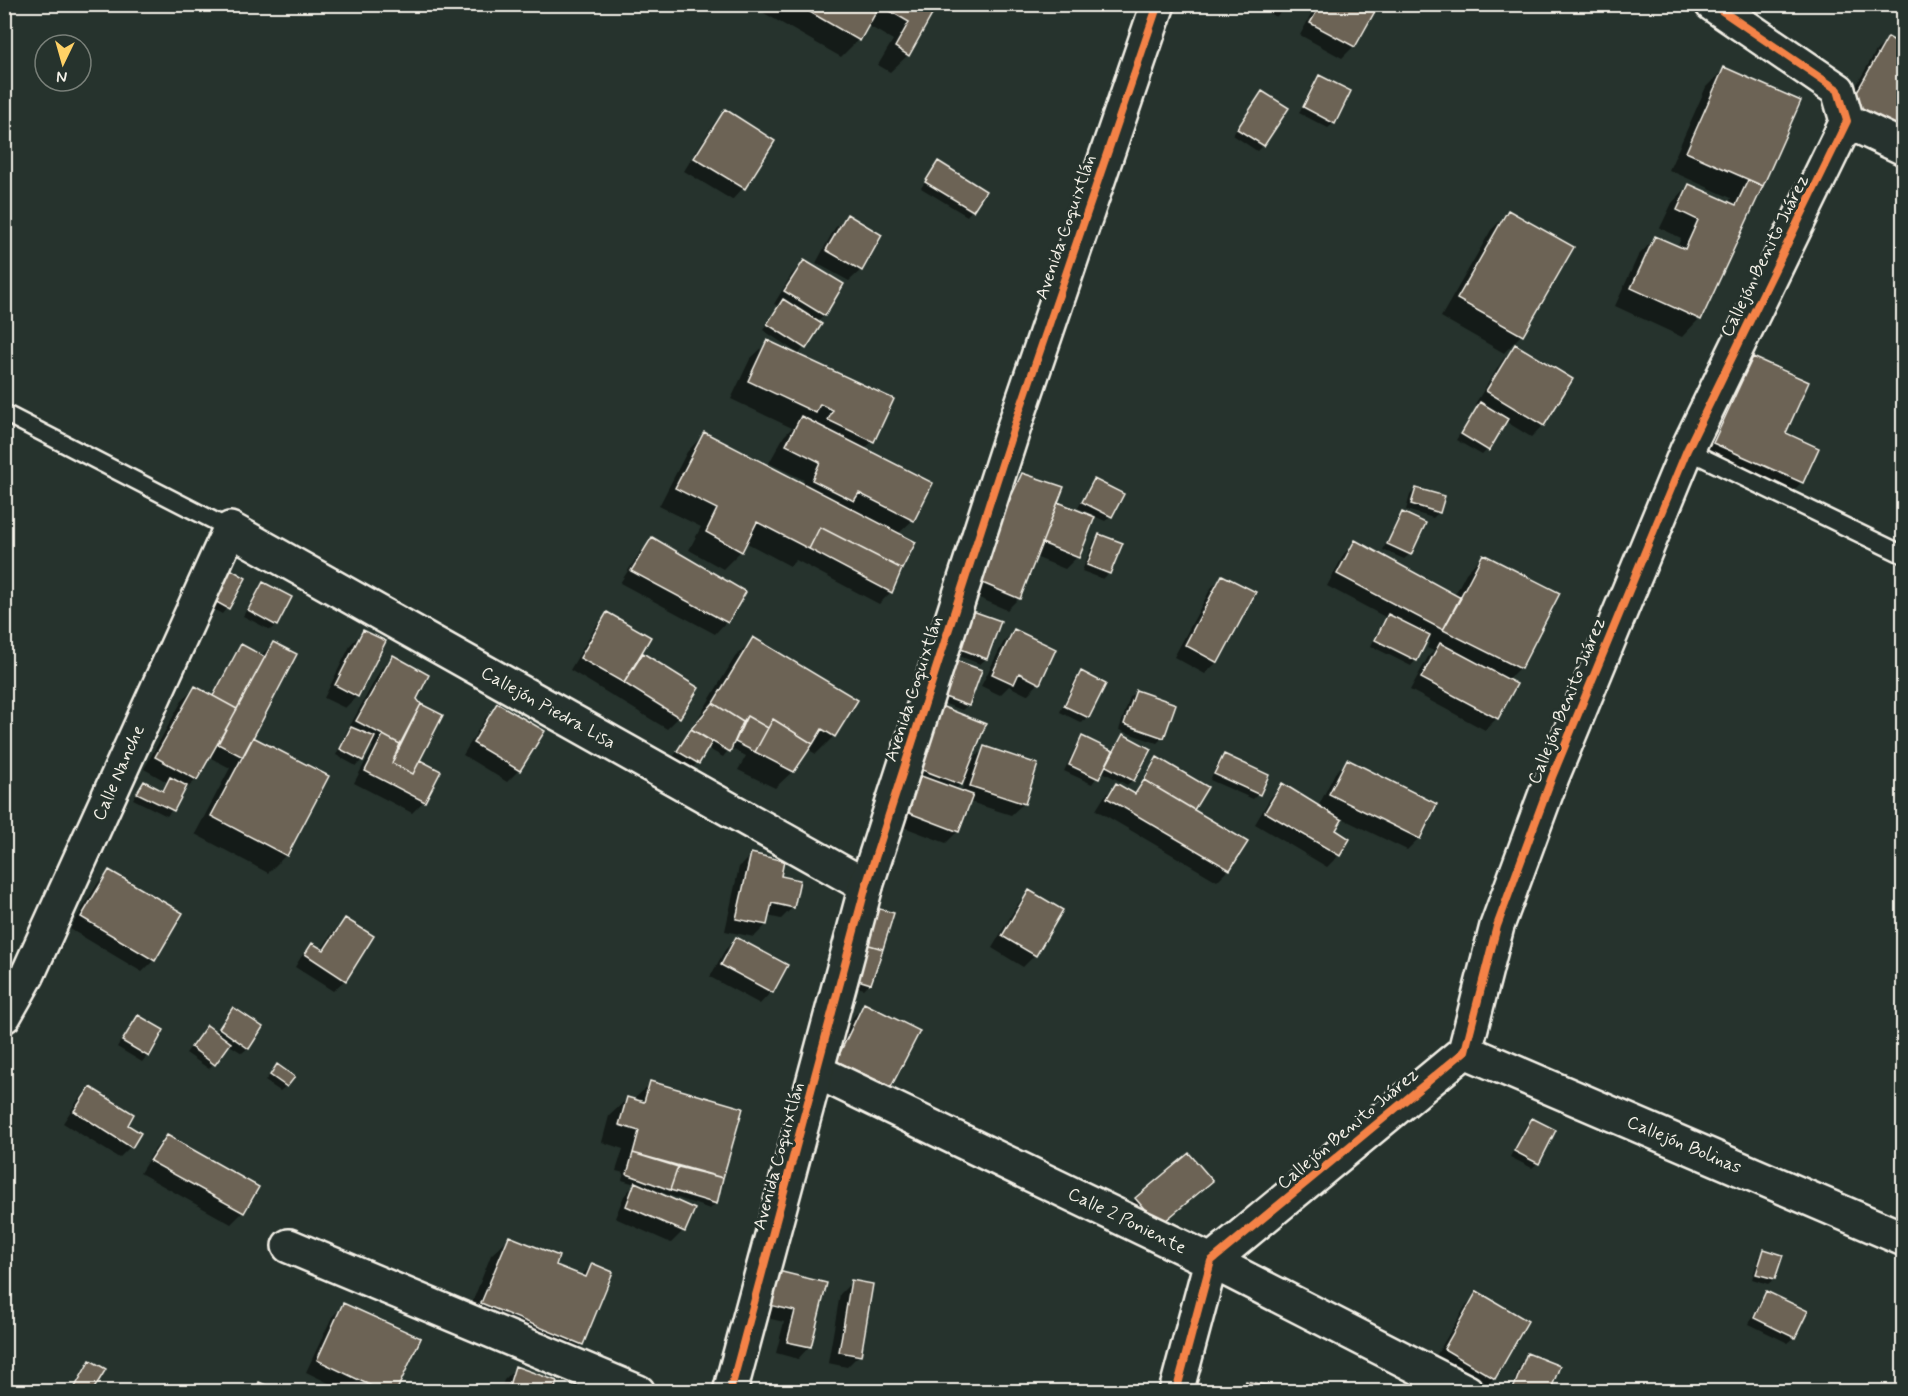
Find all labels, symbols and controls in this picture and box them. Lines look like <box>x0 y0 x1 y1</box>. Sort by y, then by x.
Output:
north arrow <box>33 33 93 93</box>
text: N <box>56 66 68 87</box>
street label: Avenida Coquixtlán <box>1030 151 1102 303</box>
street label: Callejón Benito Juárez <box>1715 171 1815 341</box>
street label: Avenida Coquixtlán <box>879 613 949 765</box>
street label: Callejón Benito Juárez <box>1523 614 1612 788</box>
street label: Callejón Piedra Lisa <box>476 661 620 755</box>
street label: Calle Nanche <box>87 721 151 825</box>
street label: Callejón Benito Juárez <box>1272 1063 1424 1195</box>
street label: Avenida Coquixtlán <box>748 1080 810 1232</box>
street label: Callejón Bolinas <box>1623 1110 1745 1180</box>
street label: Calle 2 Poniente <box>1064 1182 1190 1260</box>

